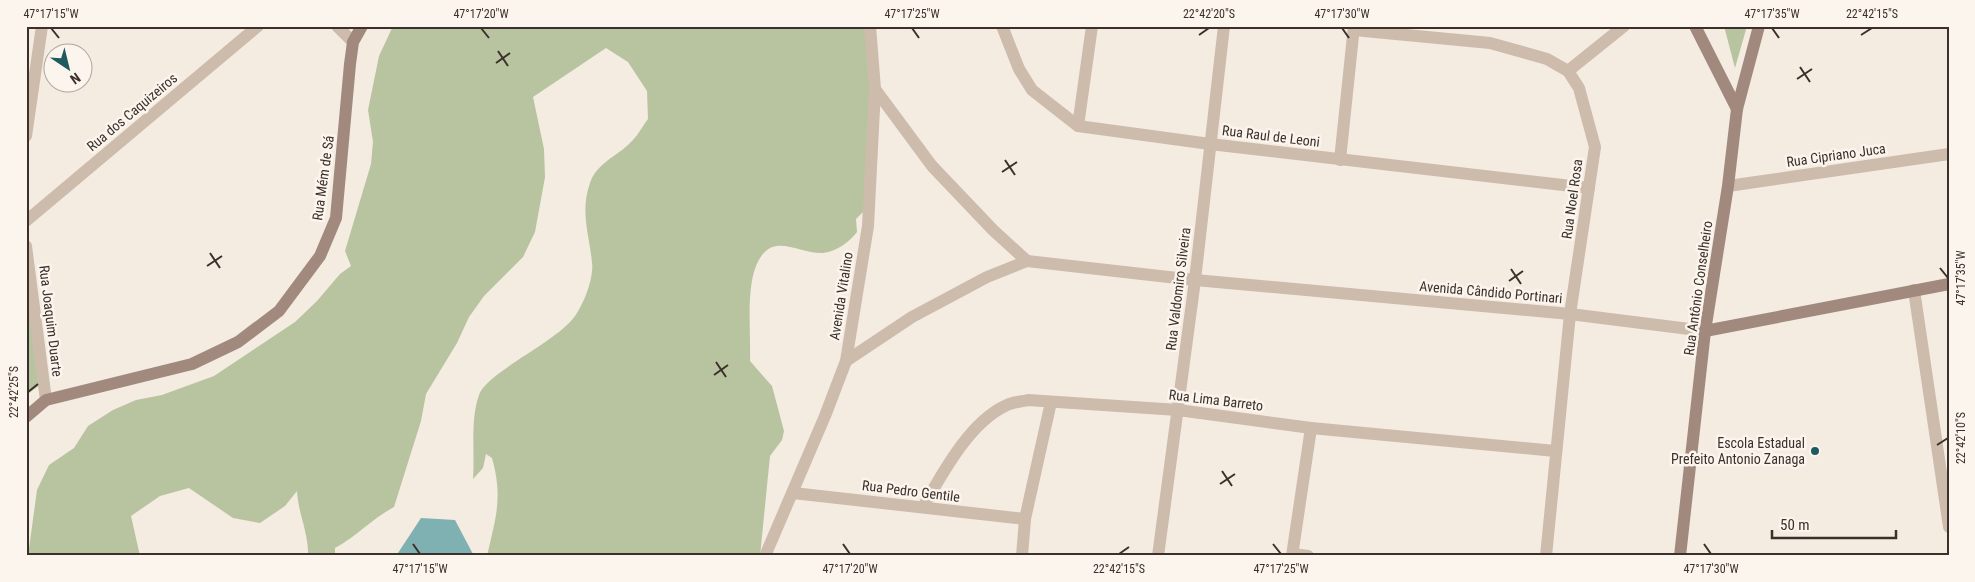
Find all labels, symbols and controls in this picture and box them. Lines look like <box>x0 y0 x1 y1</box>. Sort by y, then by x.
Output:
text: 47°17'15"W <box>23 7 79 21</box>
text: 47°17'20"W <box>453 7 509 21</box>
text: 47°17'25"W <box>884 7 940 21</box>
text: 22°42'20"S <box>1183 7 1235 21</box>
text: 47°17'30"W <box>1314 7 1370 21</box>
text: 47°17'35"W <box>1744 7 1800 21</box>
text: 22°42'15"S <box>1846 7 1898 21</box>
north arrow <box>42 42 92 92</box>
text: N <box>67 70 84 88</box>
street label: Rua dos Caquizeiros <box>84 70 180 154</box>
street label: Rua Raul de Leoni <box>1221 122 1321 150</box>
street label: Rua Mém de Sá <box>309 134 337 222</box>
street label: Rua Cipriano Juca <box>1785 140 1887 170</box>
street label: Rua Noel Rosa <box>1558 158 1586 240</box>
street label: Rua Antônio Conselheiro <box>1681 220 1715 356</box>
street label: Rua Valdomiro Silveira <box>1163 227 1193 351</box>
text: 47°17'35"W <box>1954 250 1968 306</box>
street label: Avenida Vitalino <box>826 251 856 341</box>
street label: Rua Joaquim Duarte <box>36 264 66 378</box>
street label: Avenida Cândido Portinari <box>1419 278 1563 306</box>
text: 22°42'25"S <box>7 366 21 418</box>
street label: Rua Lima Barreto <box>1168 386 1264 414</box>
text: 22°42'10"S <box>1954 412 1968 464</box>
place label: Escola Estadual Prefeito Antonio Zanaga <box>1671 435 1805 467</box>
marker: Escola Estadual Prefeito Antonio Zanaga <box>1809 445 1821 457</box>
street label: Rua Pedro Gentile <box>861 477 961 505</box>
scale bar <box>1772 507 1896 539</box>
text: 50 m <box>1780 516 1810 534</box>
text: 47°17'15"W <box>392 562 448 576</box>
text: 47°17'20"W <box>822 562 878 576</box>
text: 22°42'15"S <box>1093 562 1145 576</box>
text: 47°17'25"W <box>1253 562 1309 576</box>
text: 47°17'30"W <box>1683 562 1739 576</box>

